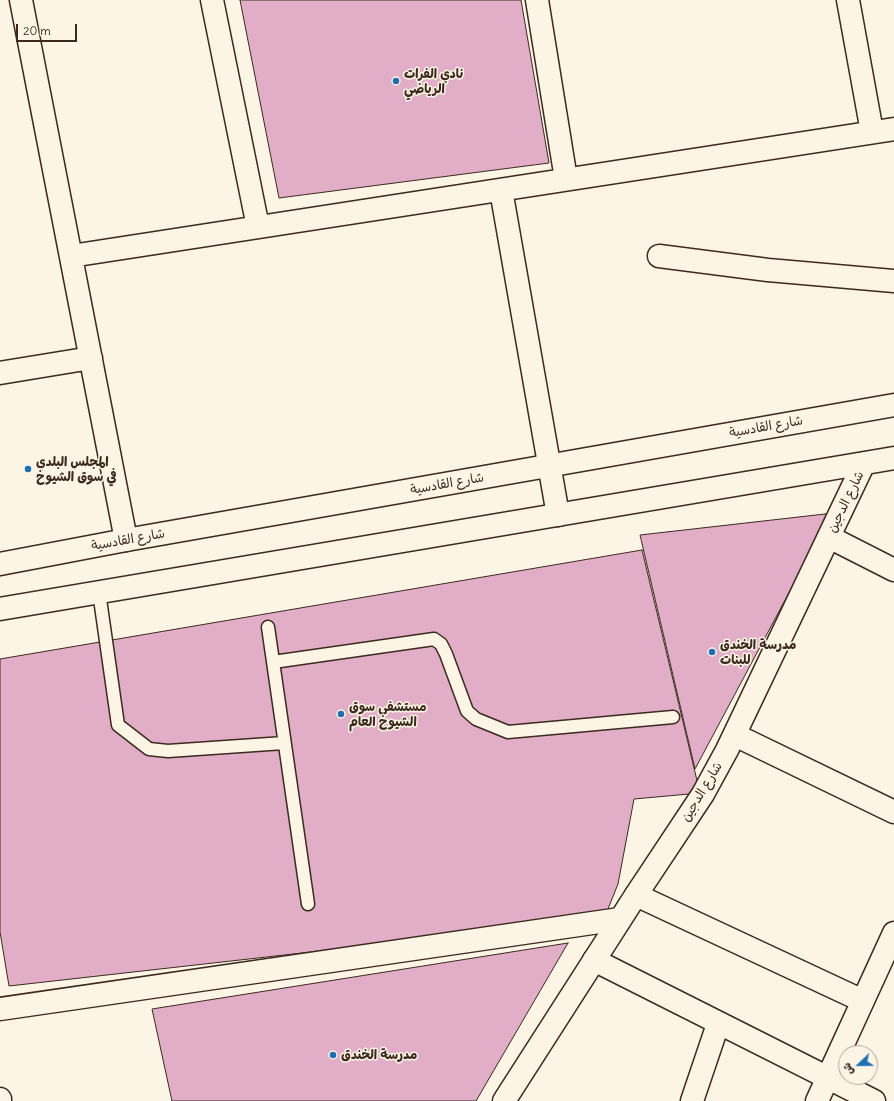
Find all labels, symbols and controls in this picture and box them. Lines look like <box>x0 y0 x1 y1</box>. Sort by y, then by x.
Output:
scale bar <box>18 16 79 42</box>
text: 20 m <box>23 23 51 38</box>
place label: نادي الفرات الرياضي <box>404 66 463 97</box>
marker: نادي الفرات الرياضي <box>391 76 401 86</box>
street label: شارع القادسية <box>728 413 804 441</box>
place label: المجلس البلدي في سوق الشيوخ <box>36 454 117 485</box>
marker: المجلس البلدي في سوق الشيوخ <box>23 464 33 474</box>
street label: شارع الدجين <box>824 469 868 535</box>
street label: شارع القادسية <box>409 470 485 498</box>
street label: شارع القادسية <box>90 526 166 554</box>
place label: مدرسة الخندق للبنات <box>720 637 796 668</box>
marker: مدرسة الخندق للبنات <box>707 647 717 657</box>
place label: مستشفى سوق الشيوخ العام <box>349 699 427 730</box>
marker: مستشفى سوق الشيوخ العام <box>336 709 346 719</box>
street label: شارع الدجين <box>678 759 726 825</box>
north arrow <box>838 1045 878 1085</box>
place label: مدرسة الخندق <box>341 1047 417 1063</box>
marker: مدرسة الخندق <box>328 1050 338 1060</box>
text: ش <box>839 1061 857 1077</box>

